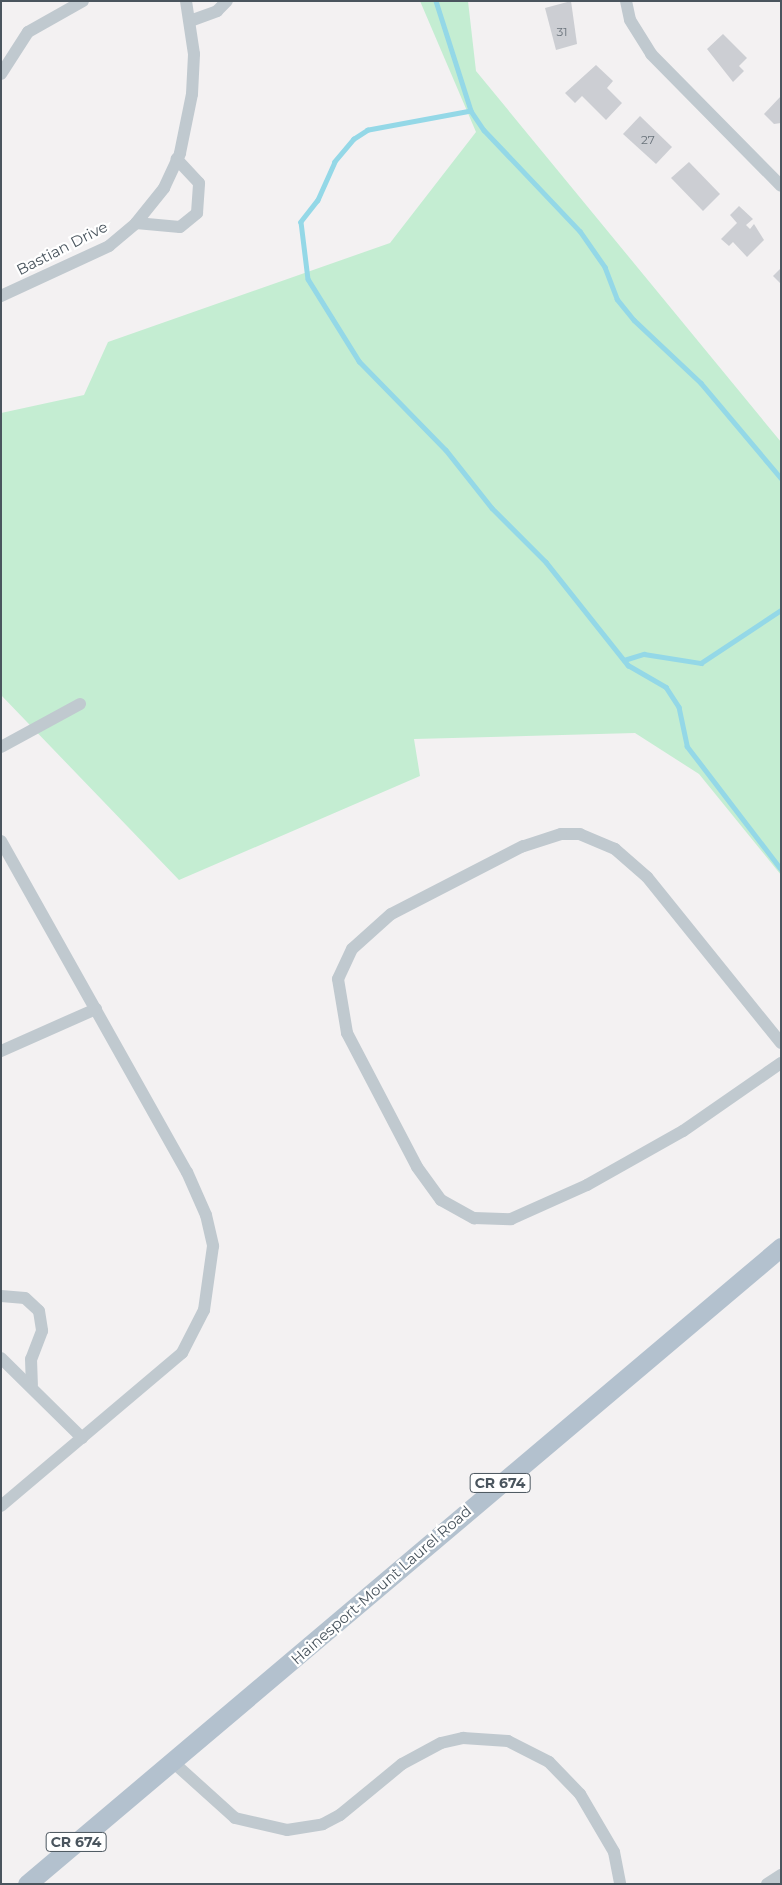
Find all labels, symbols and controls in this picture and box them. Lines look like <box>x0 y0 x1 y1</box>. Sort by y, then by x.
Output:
house number: 31 <box>556 25 568 39</box>
house number: 27 <box>641 133 655 147</box>
street label: Bastian Drive <box>13 217 111 279</box>
road number: CR 674 <box>469 1472 531 1495</box>
street label: Hainesport-Mount Laurel Road <box>287 1502 475 1668</box>
road number: CR 674 <box>45 1830 107 1854</box>

